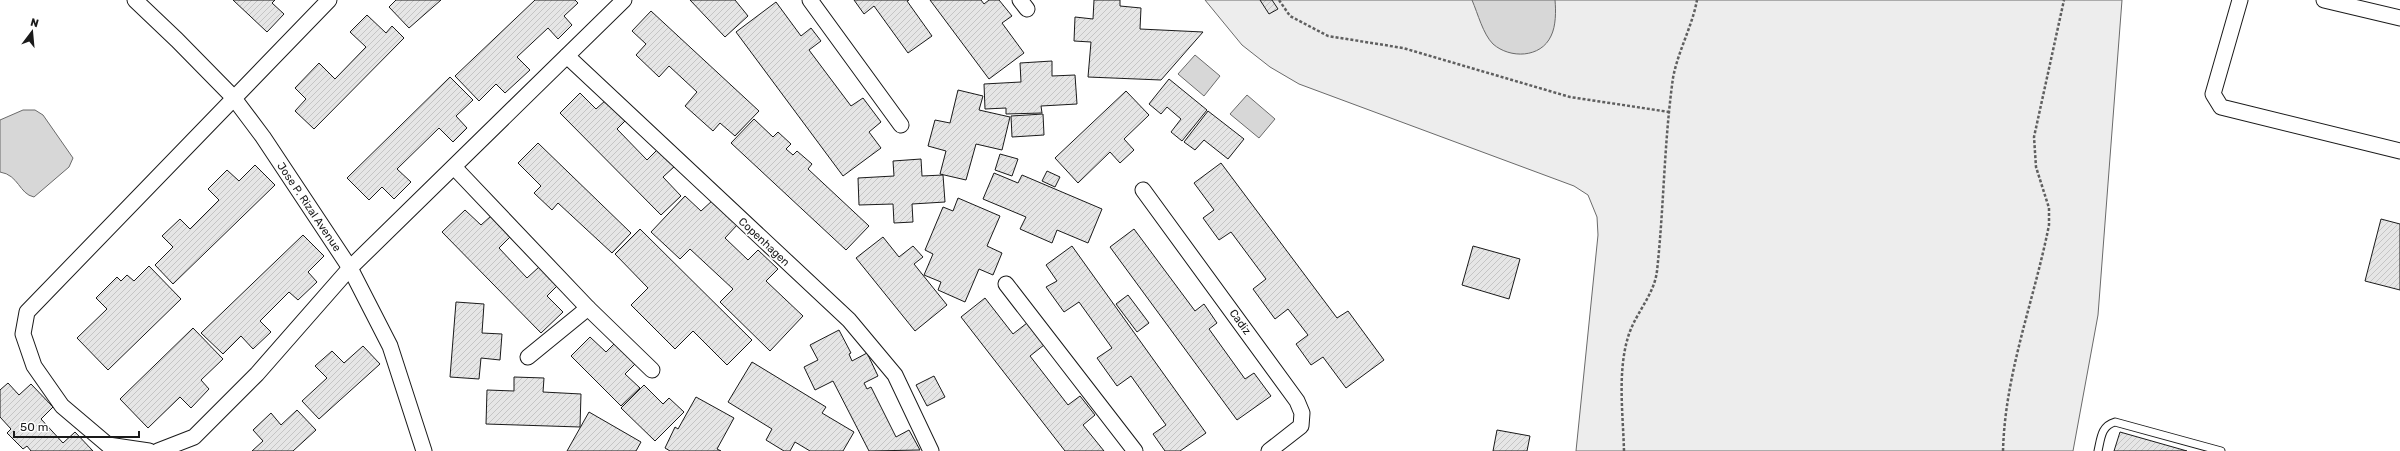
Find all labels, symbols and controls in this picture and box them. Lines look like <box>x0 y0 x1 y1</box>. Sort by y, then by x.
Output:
north arrow <box>12 12 52 52</box>
text: N <box>29 16 40 30</box>
street label: Jose P. Rizal Avenue <box>274 160 344 254</box>
street label: Copenhagen <box>736 215 792 269</box>
street label: Cadiz <box>1226 307 1254 338</box>
scale bar <box>14 413 139 439</box>
text: 50 m <box>20 420 48 434</box>

